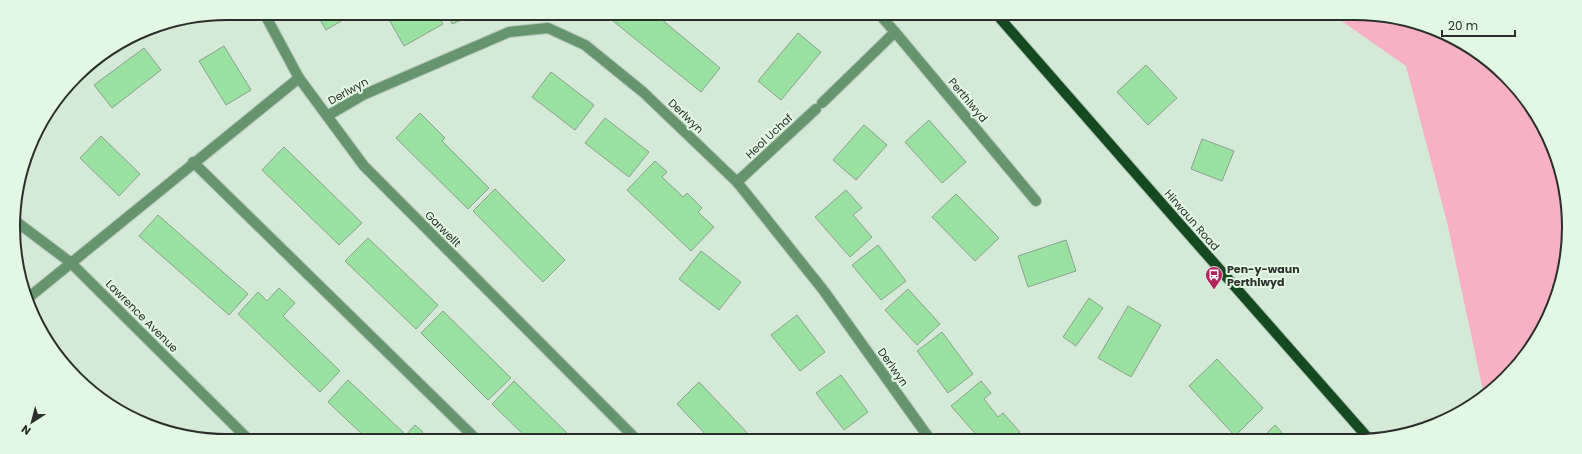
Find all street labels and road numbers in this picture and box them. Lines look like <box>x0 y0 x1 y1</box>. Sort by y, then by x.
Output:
street label: Derlwyn <box>325 73 371 109</box>
street label: Perthlwyd <box>945 74 991 126</box>
street label: Derlwyn <box>665 95 707 137</box>
street label: Heol Uchaf <box>742 110 796 162</box>
street label: Hirwaun Road <box>1161 186 1223 254</box>
street label: Garwellt <box>421 207 465 251</box>
street label: Lawrence Avenue <box>102 276 182 356</box>
street label: Derlwyn <box>874 345 912 389</box>

